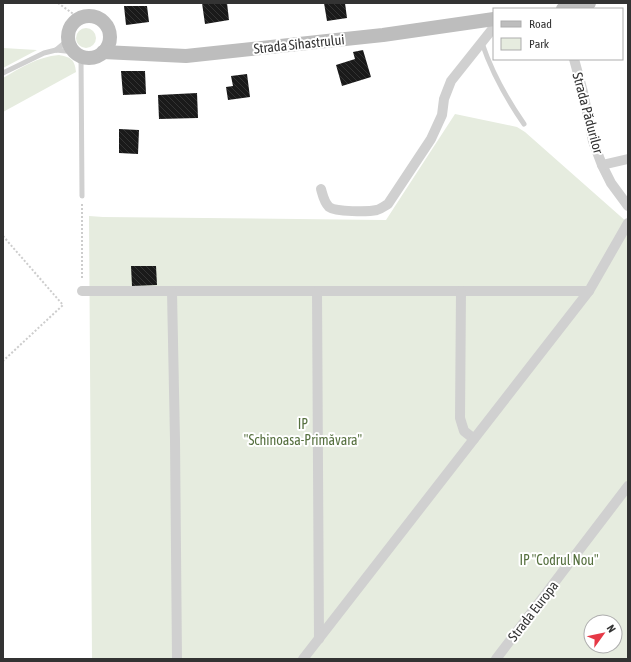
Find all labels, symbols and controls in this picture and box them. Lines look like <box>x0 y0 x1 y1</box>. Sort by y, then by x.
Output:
legend <box>493 8 623 60</box>
text: Road <box>529 17 552 31</box>
street label: Strada Sihastrului <box>253 31 345 57</box>
text: Park <box>529 37 550 51</box>
street label: Strada Pădurilor <box>569 71 607 156</box>
park label: IP "Schinoasa-Primăvara" <box>244 416 363 448</box>
park label: IP "Codrul Nou" <box>519 552 599 568</box>
street label: Strada Europa <box>505 578 561 644</box>
north arrow <box>583 614 623 654</box>
text: N <box>605 623 618 635</box>

